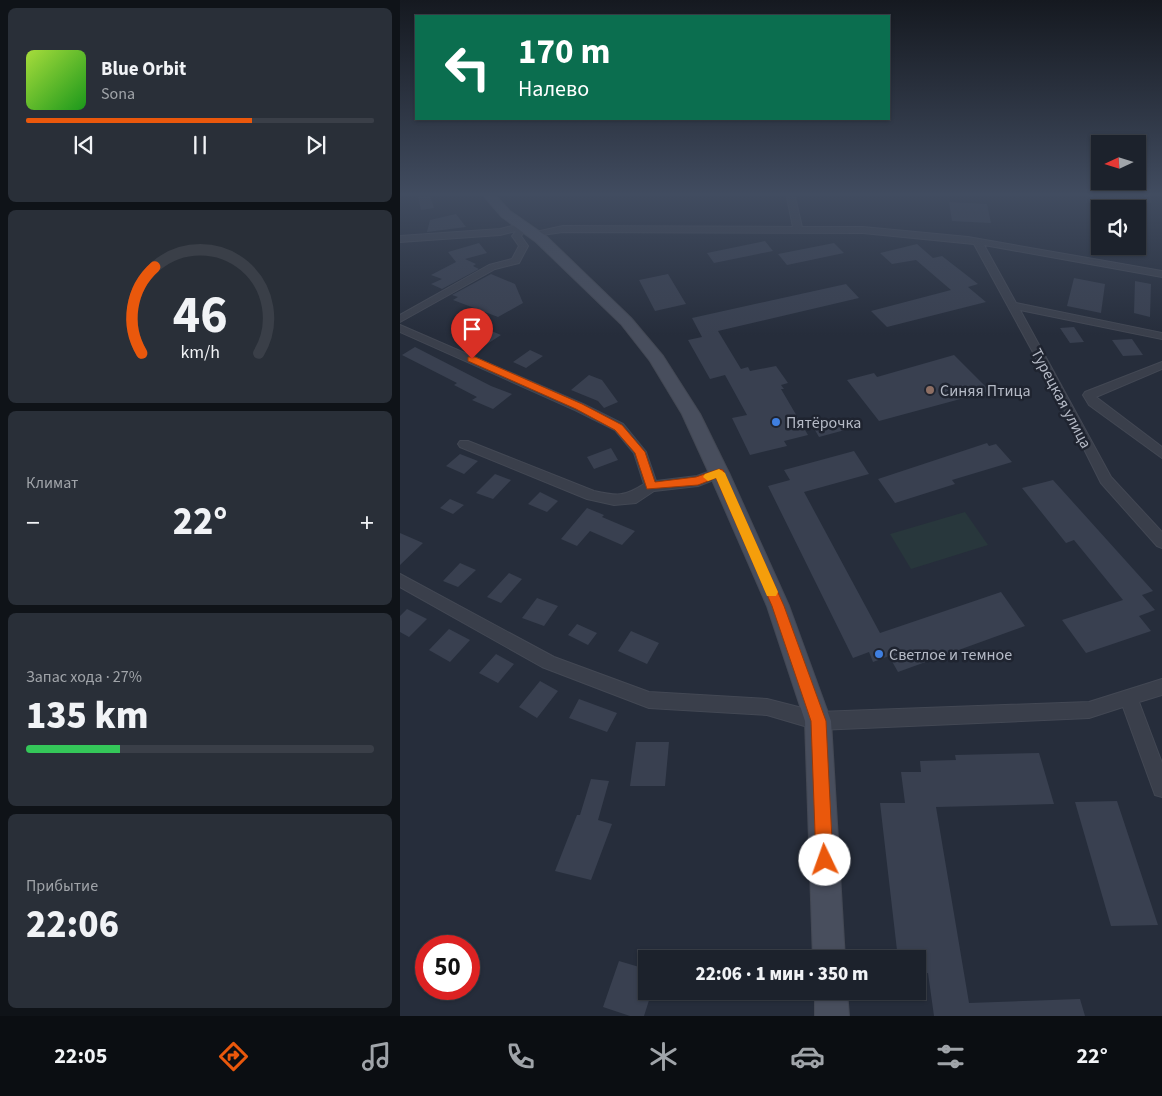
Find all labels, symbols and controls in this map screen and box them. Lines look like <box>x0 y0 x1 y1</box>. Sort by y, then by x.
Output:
text: 170 m <box>518 27 610 77</box>
icon: left <box>435 35 500 100</box>
text: Blue Orbit <box>101 56 186 83</box>
text: Налево <box>518 73 589 105</box>
text: Sona <box>101 83 135 105</box>
icon: previous <box>70 131 98 159</box>
icon: pause <box>186 131 214 159</box>
icon: next <box>302 131 330 159</box>
north arrow <box>1091 135 1146 190</box>
map controls <box>1091 135 1146 255</box>
button: sound <box>1091 200 1146 255</box>
text: 46 <box>173 279 227 353</box>
pin <box>451 308 493 359</box>
icon: arrive <box>458 315 486 343</box>
text: km/h <box>180 340 220 365</box>
street label: Турецкая улица <box>1025 345 1097 452</box>
place label: Синяя Птица <box>940 380 1031 402</box>
marker: Синяя Птица <box>924 384 936 396</box>
place label: Пятёрочка <box>786 412 861 434</box>
marker: Пятёрочка <box>770 416 782 428</box>
text: Климат <box>26 472 78 494</box>
text: 22° <box>173 495 227 549</box>
text: − <box>26 503 40 543</box>
text: + <box>360 503 374 543</box>
place label: Светлое и темное <box>889 644 1012 666</box>
marker: Светлое и темное <box>873 648 885 660</box>
text: Запас хода · 27% <box>26 666 142 688</box>
text: 135 km <box>26 689 148 743</box>
position arrow <box>798 833 850 885</box>
text: Прибытие <box>26 875 98 897</box>
text: 22:06 <box>26 898 119 952</box>
speed limit sign: 50 <box>415 935 480 1000</box>
text: 22:06 · 1 мин · 350 m <box>696 961 868 988</box>
icon: directions <box>216 1039 251 1074</box>
icon: music <box>359 1039 394 1074</box>
icon: phone <box>503 1039 538 1074</box>
icon: climate <box>646 1039 681 1074</box>
icon: car <box>790 1039 825 1074</box>
icon: filters <box>933 1039 968 1074</box>
text: 22:05 <box>54 1040 107 1072</box>
text: 22° <box>1076 1040 1108 1072</box>

